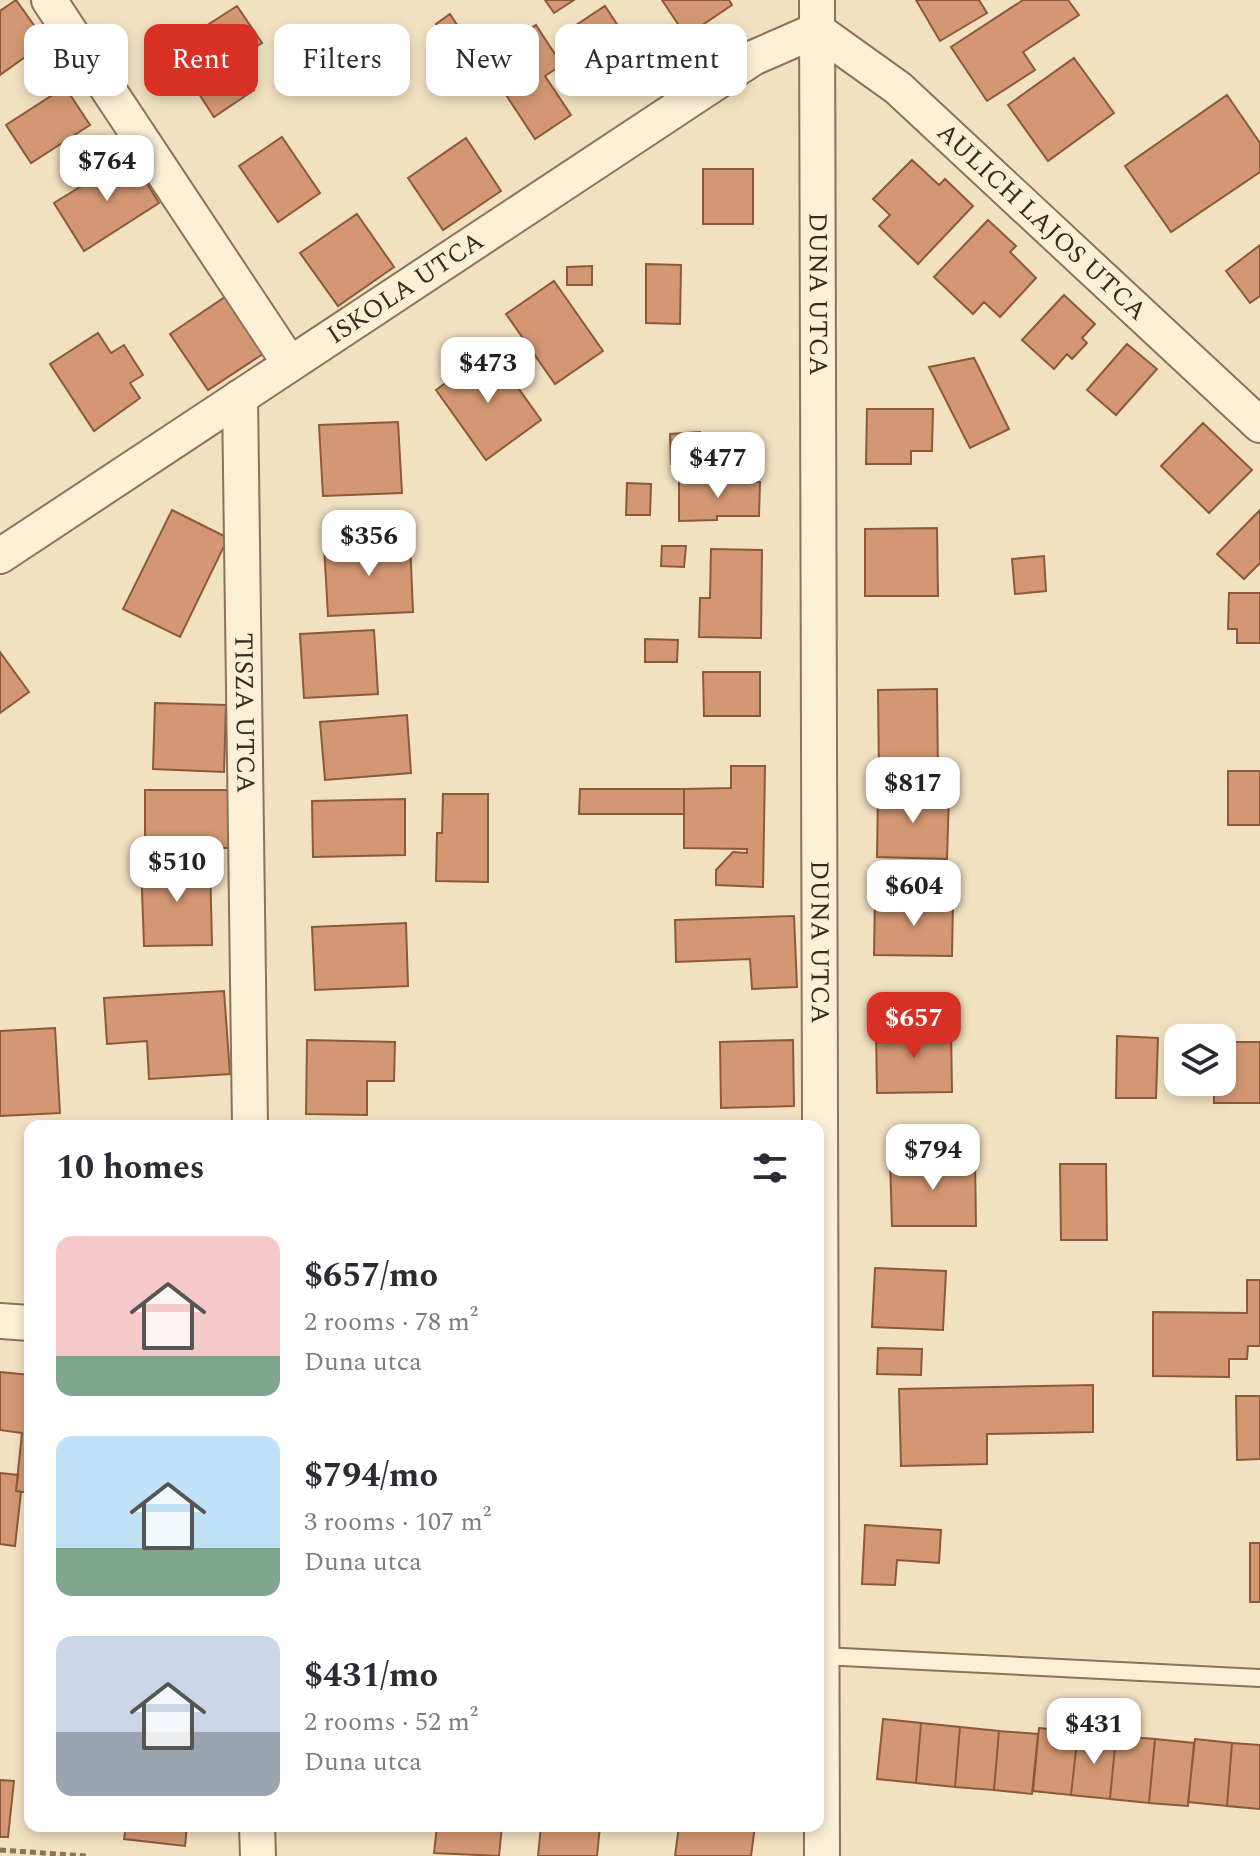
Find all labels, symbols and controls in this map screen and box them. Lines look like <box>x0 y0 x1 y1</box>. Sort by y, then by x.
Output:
chip: Buy <box>24 24 128 96</box>
chip: Rent <box>144 24 258 96</box>
chip: Filters <box>274 24 410 96</box>
chip: New <box>426 24 539 96</box>
chip: Apartment <box>555 24 747 96</box>
street label: AULICH LAJOS UTCA <box>927 113 1156 330</box>
pin: $764 <box>60 135 154 203</box>
text: $764 <box>78 141 136 181</box>
street label: DUNA UTCA <box>798 212 838 376</box>
street label: ISKOLA UTCA <box>319 221 492 355</box>
pin: $473 <box>441 337 535 405</box>
text: $473 <box>459 343 517 383</box>
pin: $477 <box>671 432 765 500</box>
text: $477 <box>689 438 747 478</box>
pin: $356 <box>322 510 416 578</box>
text: $356 <box>340 516 398 556</box>
street label: TISZA UTCA <box>223 632 265 793</box>
pin: $817 <box>866 757 960 825</box>
text: $817 <box>884 763 942 803</box>
pin: $510 <box>130 836 224 904</box>
text: $510 <box>148 842 206 882</box>
street label: DUNA UTCA <box>799 860 840 1024</box>
pin: $604 <box>867 860 961 928</box>
text: $604 <box>885 866 943 906</box>
pin: $657 <box>867 992 961 1060</box>
text: $657 <box>885 998 943 1038</box>
map controls <box>1164 1024 1236 1096</box>
button: layers <box>1164 1024 1236 1096</box>
pin: $794 <box>886 1124 980 1192</box>
text: $794 <box>904 1130 962 1170</box>
text: 10 homes <box>56 1142 205 1194</box>
icon: filters <box>748 1146 792 1190</box>
text: $657/mo <box>304 1250 438 1302</box>
icon: home <box>120 1268 216 1364</box>
text: 2 rooms · 78 m² <box>304 1302 478 1342</box>
text: Duna utca <box>304 1342 422 1382</box>
text: $794/mo <box>304 1450 438 1502</box>
icon: home <box>120 1468 216 1564</box>
text: 3 rooms · 107 m² <box>304 1502 491 1542</box>
text: Duna utca <box>304 1542 422 1582</box>
text: $431/mo <box>304 1650 438 1702</box>
icon: home <box>120 1668 216 1764</box>
pin: $431 <box>1047 1698 1141 1766</box>
text: 2 rooms · 52 m² <box>304 1702 478 1742</box>
text: $431 <box>1065 1704 1123 1744</box>
text: Duna utca <box>304 1742 422 1782</box>

